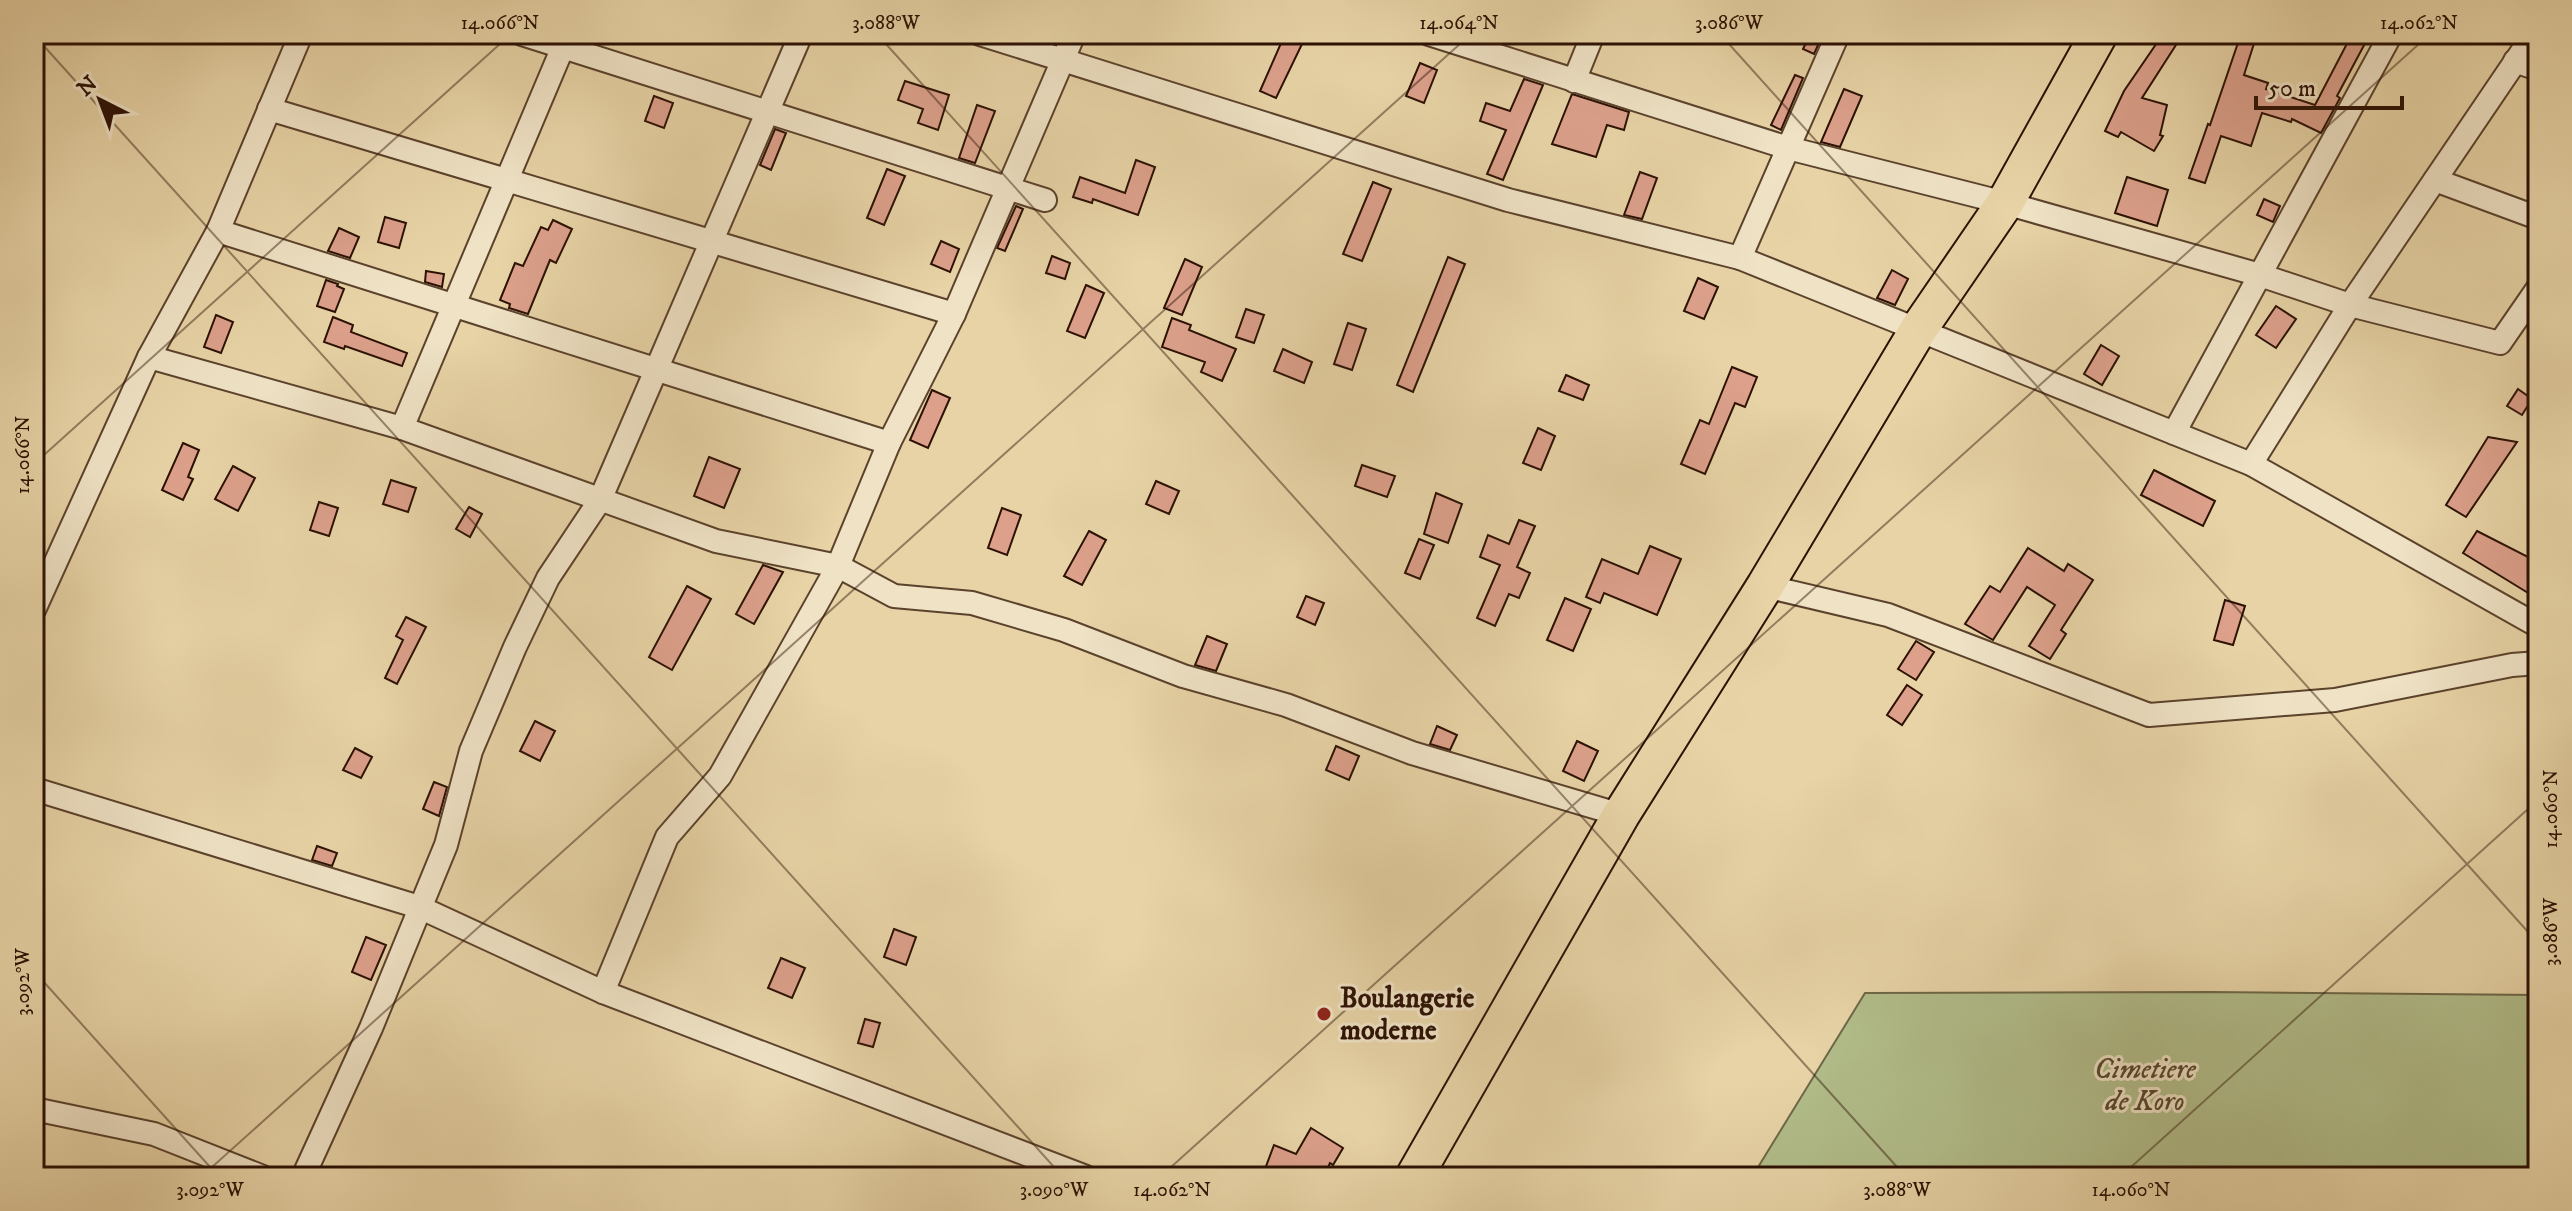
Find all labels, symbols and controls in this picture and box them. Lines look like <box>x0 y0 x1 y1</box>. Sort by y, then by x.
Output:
text: 14.066°N <box>461 11 539 36</box>
text: 3.088°W <box>852 11 921 36</box>
text: 14.064°N <box>1419 11 1499 36</box>
text: 3.086°W <box>1695 11 1764 36</box>
text: 14.062°N <box>2380 11 2458 36</box>
north arrow <box>60 60 140 140</box>
scale bar <box>2256 60 2402 110</box>
text: N <box>72 70 103 102</box>
text: 50 m <box>2268 74 2316 104</box>
text: 14.066°N <box>11 416 36 494</box>
text: 14.060°N <box>2539 770 2564 848</box>
text: 3.086°W <box>2539 897 2564 966</box>
text: 3.092°W <box>11 948 36 1016</box>
place label: Boulangerie moderne <box>1340 981 1475 1048</box>
marker: Boulangerie moderne <box>1315 1005 1333 1023</box>
park label: Cimetiere de Koro <box>2094 1052 2197 1119</box>
text: 3.092°W <box>176 1178 244 1203</box>
text: 3.090°W <box>1020 1178 1089 1203</box>
text: 14.062°N <box>1133 1178 1211 1203</box>
text: 3.088°W <box>1863 1178 1932 1203</box>
text: 14.060°N <box>2092 1178 2170 1203</box>

